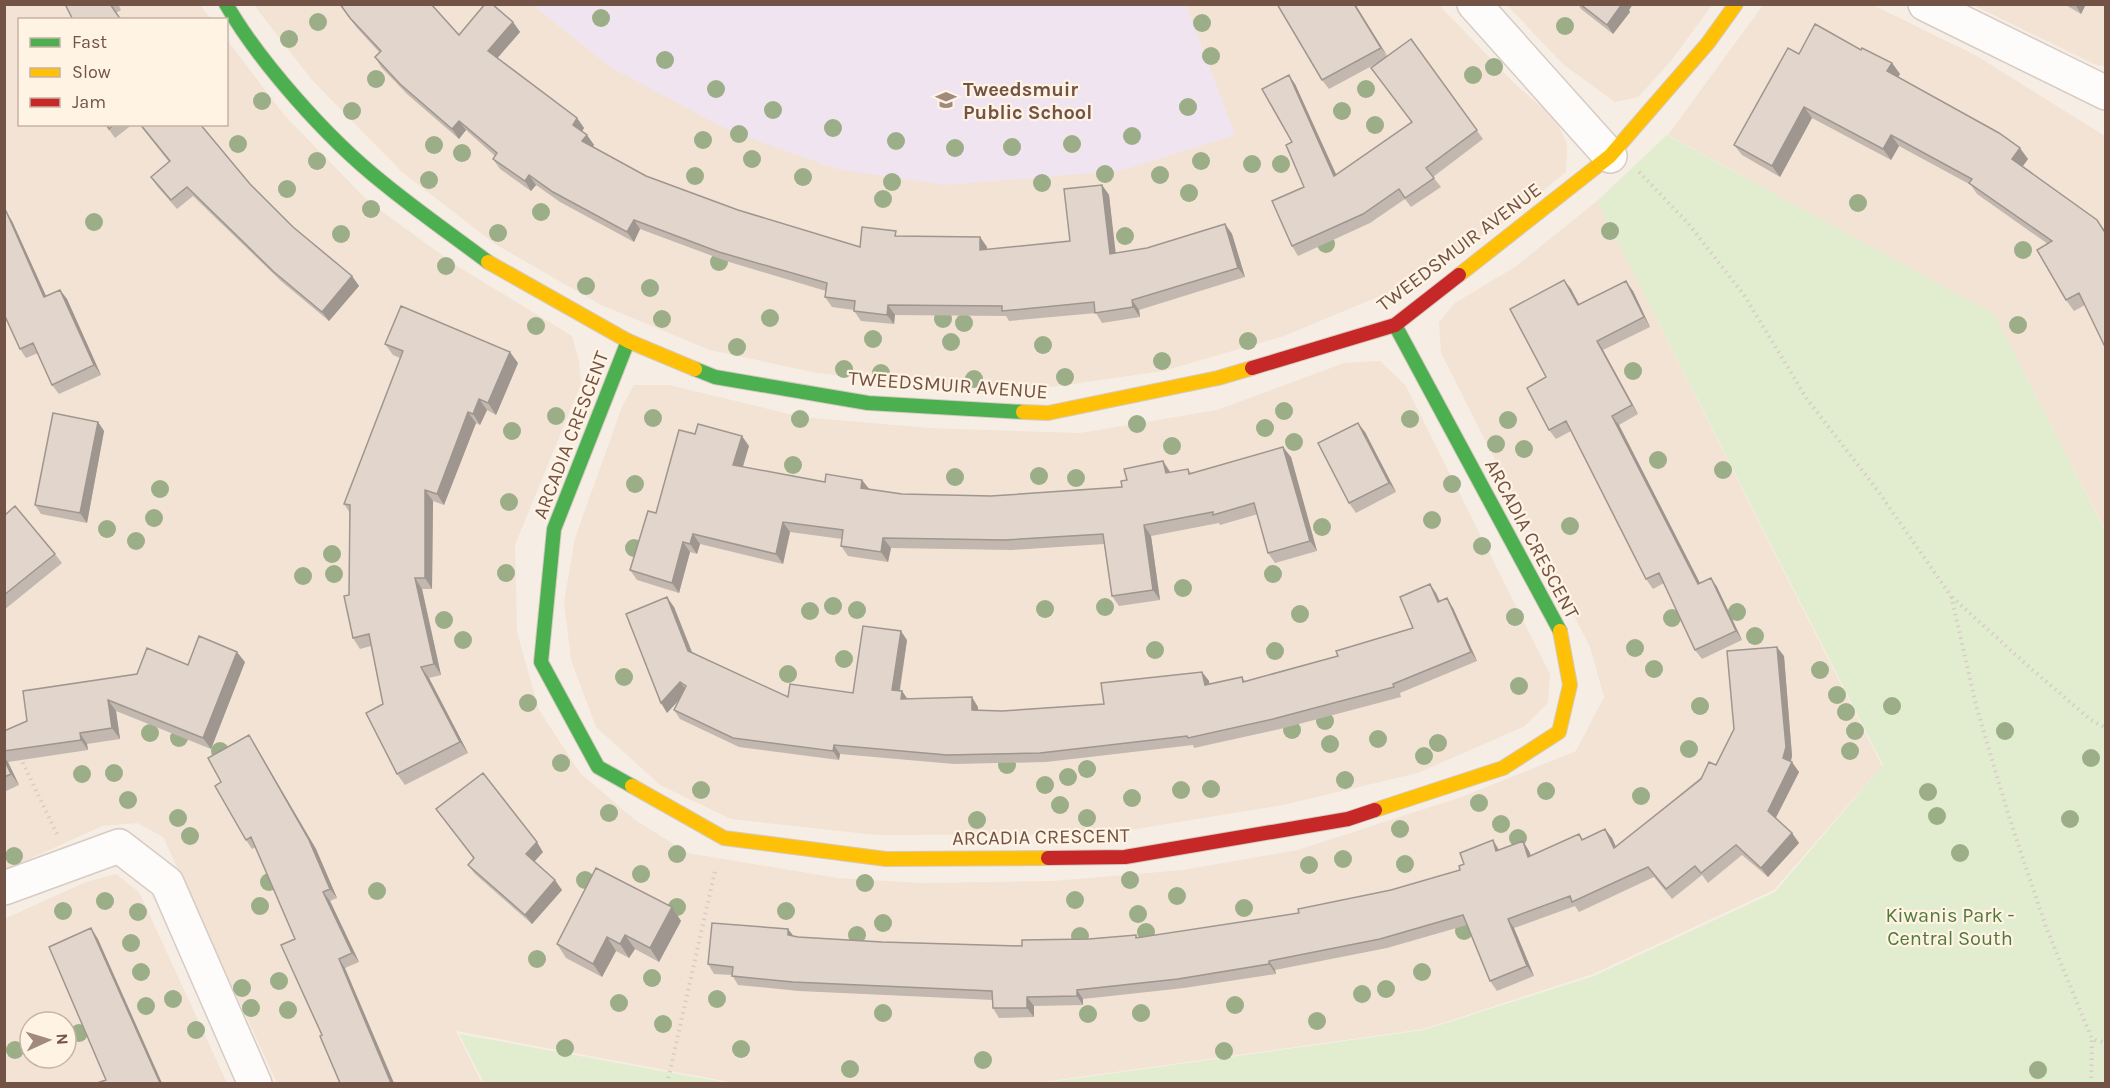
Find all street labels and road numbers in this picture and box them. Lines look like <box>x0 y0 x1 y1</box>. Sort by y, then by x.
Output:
street label: TWEEDSMUIR AVENUE <box>1372 178 1546 316</box>
street label: ARCADIA CRESCENT <box>528 348 614 522</box>
street label: TWEEDSMUIR AVENUE <box>848 367 1048 403</box>
street label: ARCADIA CRESCENT <box>1480 455 1584 623</box>
street label: ARCADIA CRESCENT <box>952 824 1130 850</box>

